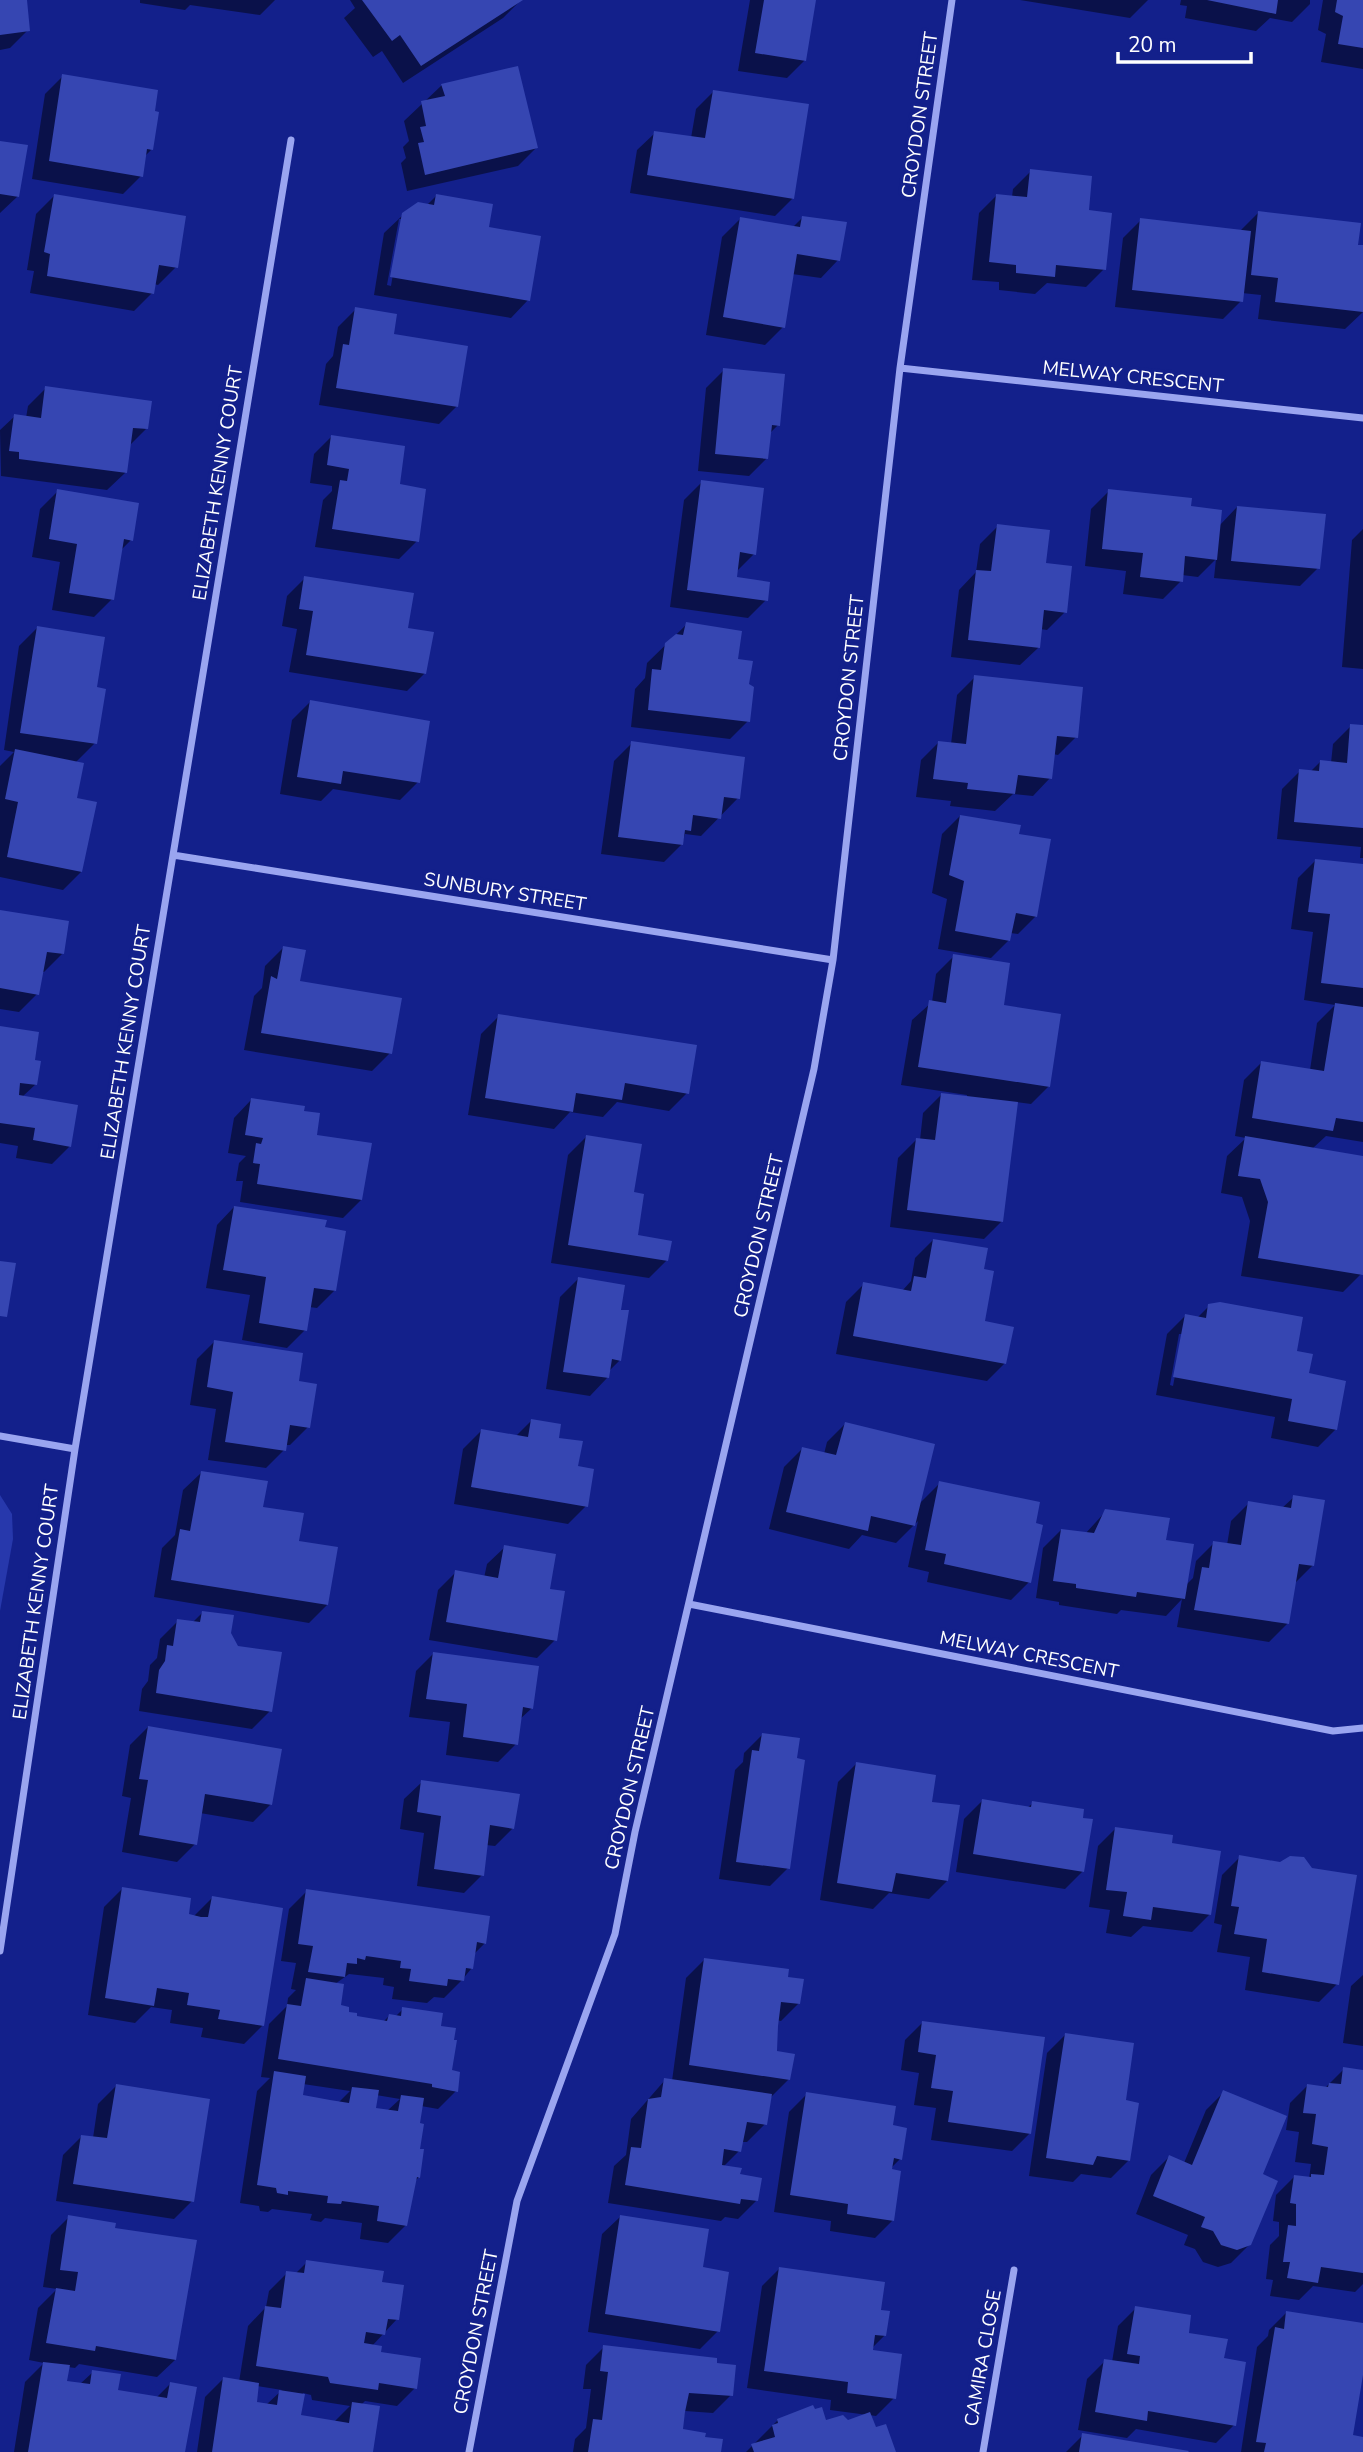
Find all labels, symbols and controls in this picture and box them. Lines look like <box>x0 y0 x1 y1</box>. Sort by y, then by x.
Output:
scale bar <box>1118 21 1251 65</box>
street label: CROYDON STREET <box>895 30 945 200</box>
text: 20 m <box>1128 31 1177 59</box>
street label: MELWAY CRESCENT <box>1041 355 1225 399</box>
street label: ELIZABETH KENNY COURT <box>187 363 249 602</box>
street label: CROYDON STREET <box>827 593 871 763</box>
street label: SUNBURY STREET <box>422 866 589 918</box>
street label: ELIZABETH KENNY COURT <box>95 922 157 1161</box>
street label: CROYDON STREET <box>728 1151 791 1320</box>
street label: ELIZABETH KENNY COURT <box>7 1482 65 1721</box>
street label: MELWAY CRESCENT <box>937 1625 1121 1685</box>
street label: CROYDON STREET <box>599 1703 662 1872</box>
street label: CROYDON STREET <box>447 2247 505 2417</box>
street label: CAMIRA CLOSE <box>958 2288 1008 2428</box>

